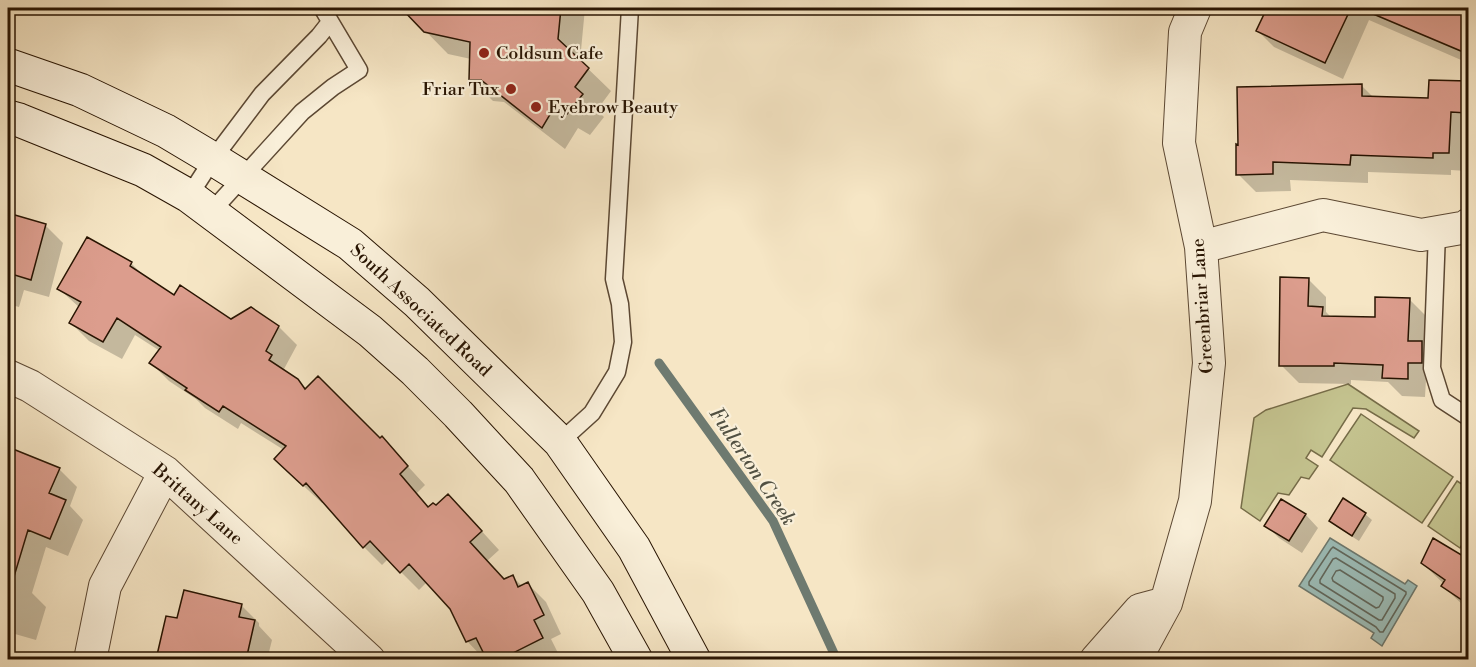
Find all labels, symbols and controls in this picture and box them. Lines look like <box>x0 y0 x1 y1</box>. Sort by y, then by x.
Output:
place label: Coldsun Cafe <box>496 42 603 65</box>
marker: Coldsun Cafe <box>477 46 491 60</box>
place label: Friar Tux <box>422 78 500 101</box>
marker: Friar Tux <box>504 82 518 96</box>
place label: Eyebrow Beauty <box>548 96 678 119</box>
marker: Eyebrow Beauty <box>529 100 543 114</box>
street label: Greenbriar Lane <box>1186 238 1219 374</box>
street label: South Associated Road <box>345 239 497 382</box>
water label: Fullerton Creek <box>703 403 801 531</box>
street label: Brittany Lane <box>147 458 248 550</box>

